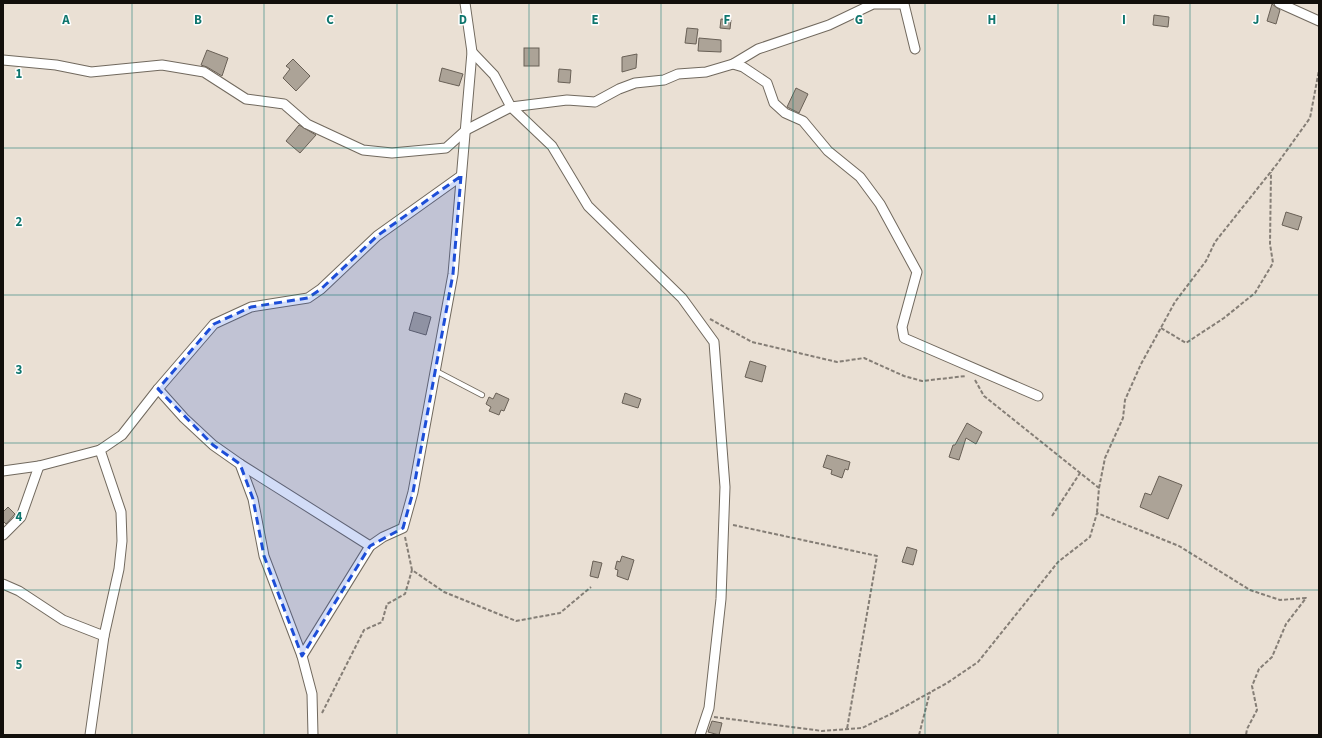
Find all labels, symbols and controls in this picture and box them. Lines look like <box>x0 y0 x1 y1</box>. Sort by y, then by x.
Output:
text: A <box>61 11 70 29</box>
text: B <box>194 11 202 29</box>
text: C <box>326 11 334 29</box>
text: D <box>459 11 467 29</box>
text: E <box>591 11 599 29</box>
text: F <box>724 11 731 29</box>
text: G <box>855 11 863 29</box>
text: H <box>988 11 996 29</box>
text: I <box>1122 11 1126 29</box>
text: J <box>1253 11 1259 29</box>
text: 1 <box>16 65 23 83</box>
text: 2 <box>16 213 23 231</box>
text: 3 <box>16 361 23 379</box>
text: 4 <box>16 508 23 526</box>
text: 5 <box>16 656 23 674</box>

